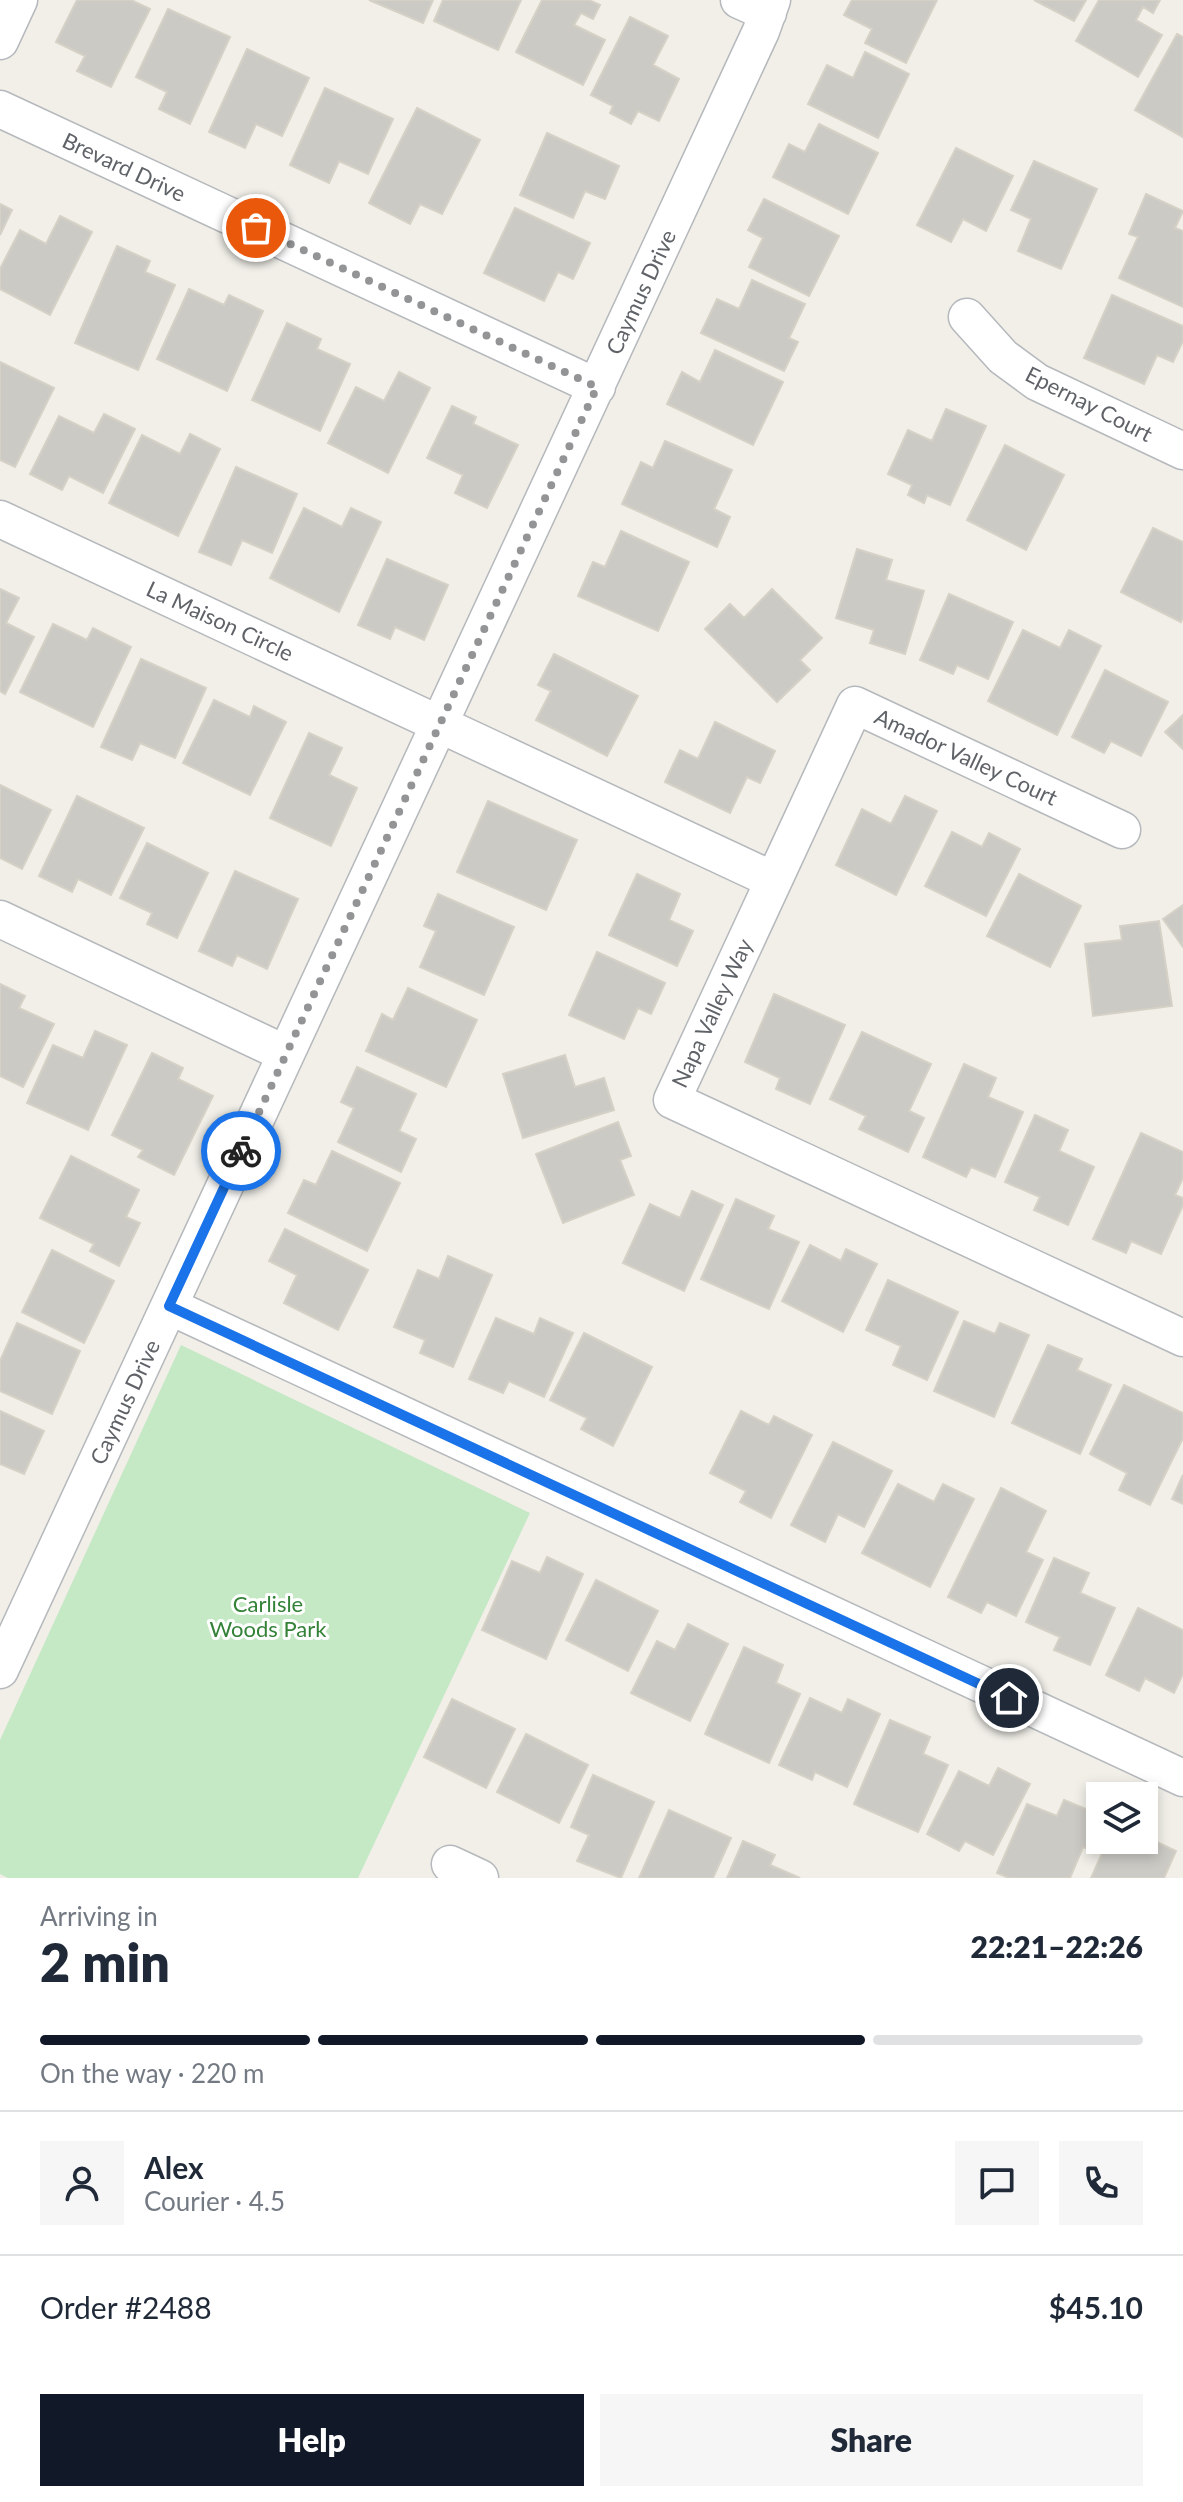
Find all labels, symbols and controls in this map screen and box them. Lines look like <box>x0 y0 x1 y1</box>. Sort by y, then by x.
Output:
street label: Brevard Drive <box>58 126 190 207</box>
pin <box>222 194 290 262</box>
icon: bag <box>234 206 278 250</box>
street label: Caymus Drive <box>600 225 681 359</box>
street label: Epernay Court <box>1021 360 1157 447</box>
street label: La Maison Circle <box>142 575 298 666</box>
street label: Amador Valley Court <box>871 702 1062 811</box>
street label: Napa Valley Way <box>665 933 758 1092</box>
courier <box>201 1111 281 1191</box>
icon: bike <box>219 1129 263 1173</box>
street label: Caymus Drive <box>84 1335 165 1469</box>
park label: Carlisle Woods Park <box>210 1590 327 1642</box>
pin <box>975 1664 1043 1732</box>
icon: home <box>987 1676 1031 1720</box>
map controls <box>1086 1782 1158 1854</box>
button: layers <box>1086 1782 1158 1854</box>
text: Arriving in <box>40 1900 158 1932</box>
text: 22:21–22:26 <box>970 1928 1143 1964</box>
text: 2 min <box>40 1931 170 1993</box>
text: On the way · 220 m <box>40 2057 264 2089</box>
button: person <box>40 2141 124 2225</box>
button: chat <box>955 2141 1039 2225</box>
button: phone <box>1059 2141 1143 2225</box>
text: Alex <box>144 2149 204 2185</box>
text: Courier · 4.5 <box>144 2185 285 2217</box>
text: Order #2488 <box>40 2289 212 2325</box>
text: $45.10 <box>1049 2289 1143 2325</box>
button: Help <box>40 2394 584 2486</box>
button: Share <box>600 2394 1143 2486</box>

